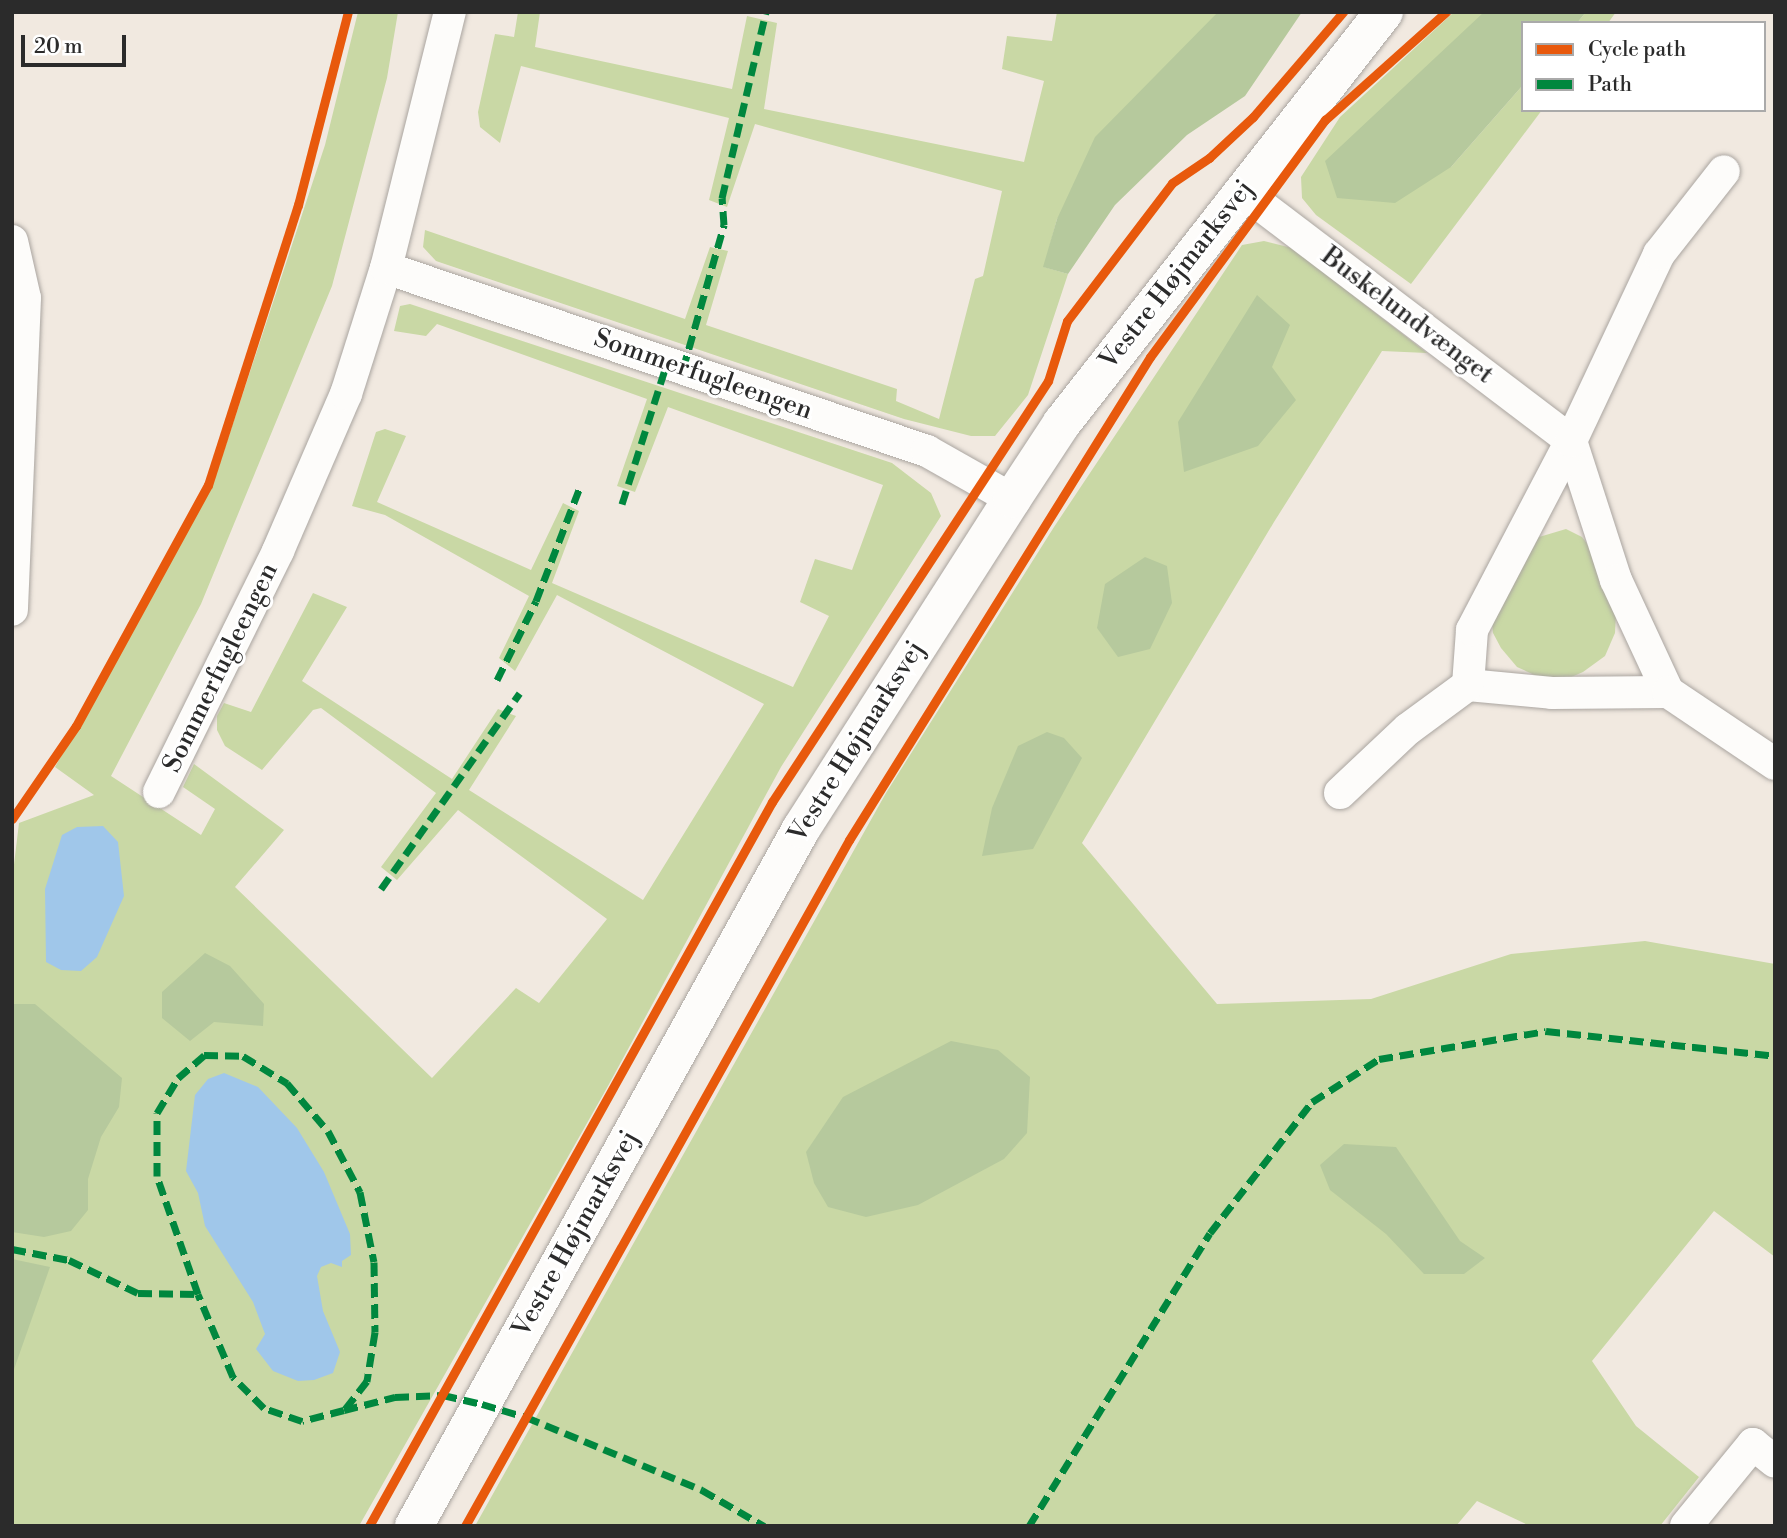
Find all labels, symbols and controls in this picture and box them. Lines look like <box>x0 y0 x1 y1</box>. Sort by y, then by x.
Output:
scale bar <box>24 21 130 65</box>
legend <box>1521 21 1766 112</box>
text: 20 m <box>34 34 83 60</box>
text: Cycle path <box>1588 37 1686 63</box>
text: Path <box>1588 72 1632 98</box>
street label: Vestre Højmarksvej <box>1093 174 1261 376</box>
street label: Buskelundvænget <box>1315 241 1499 391</box>
street label: Sommerfugleengen <box>590 323 816 427</box>
street label: Sommerfugleengen <box>157 558 285 778</box>
street label: Vestre Højmarksvej <box>782 636 932 848</box>
street label: Vestre Højmarksvej <box>506 1125 646 1343</box>

